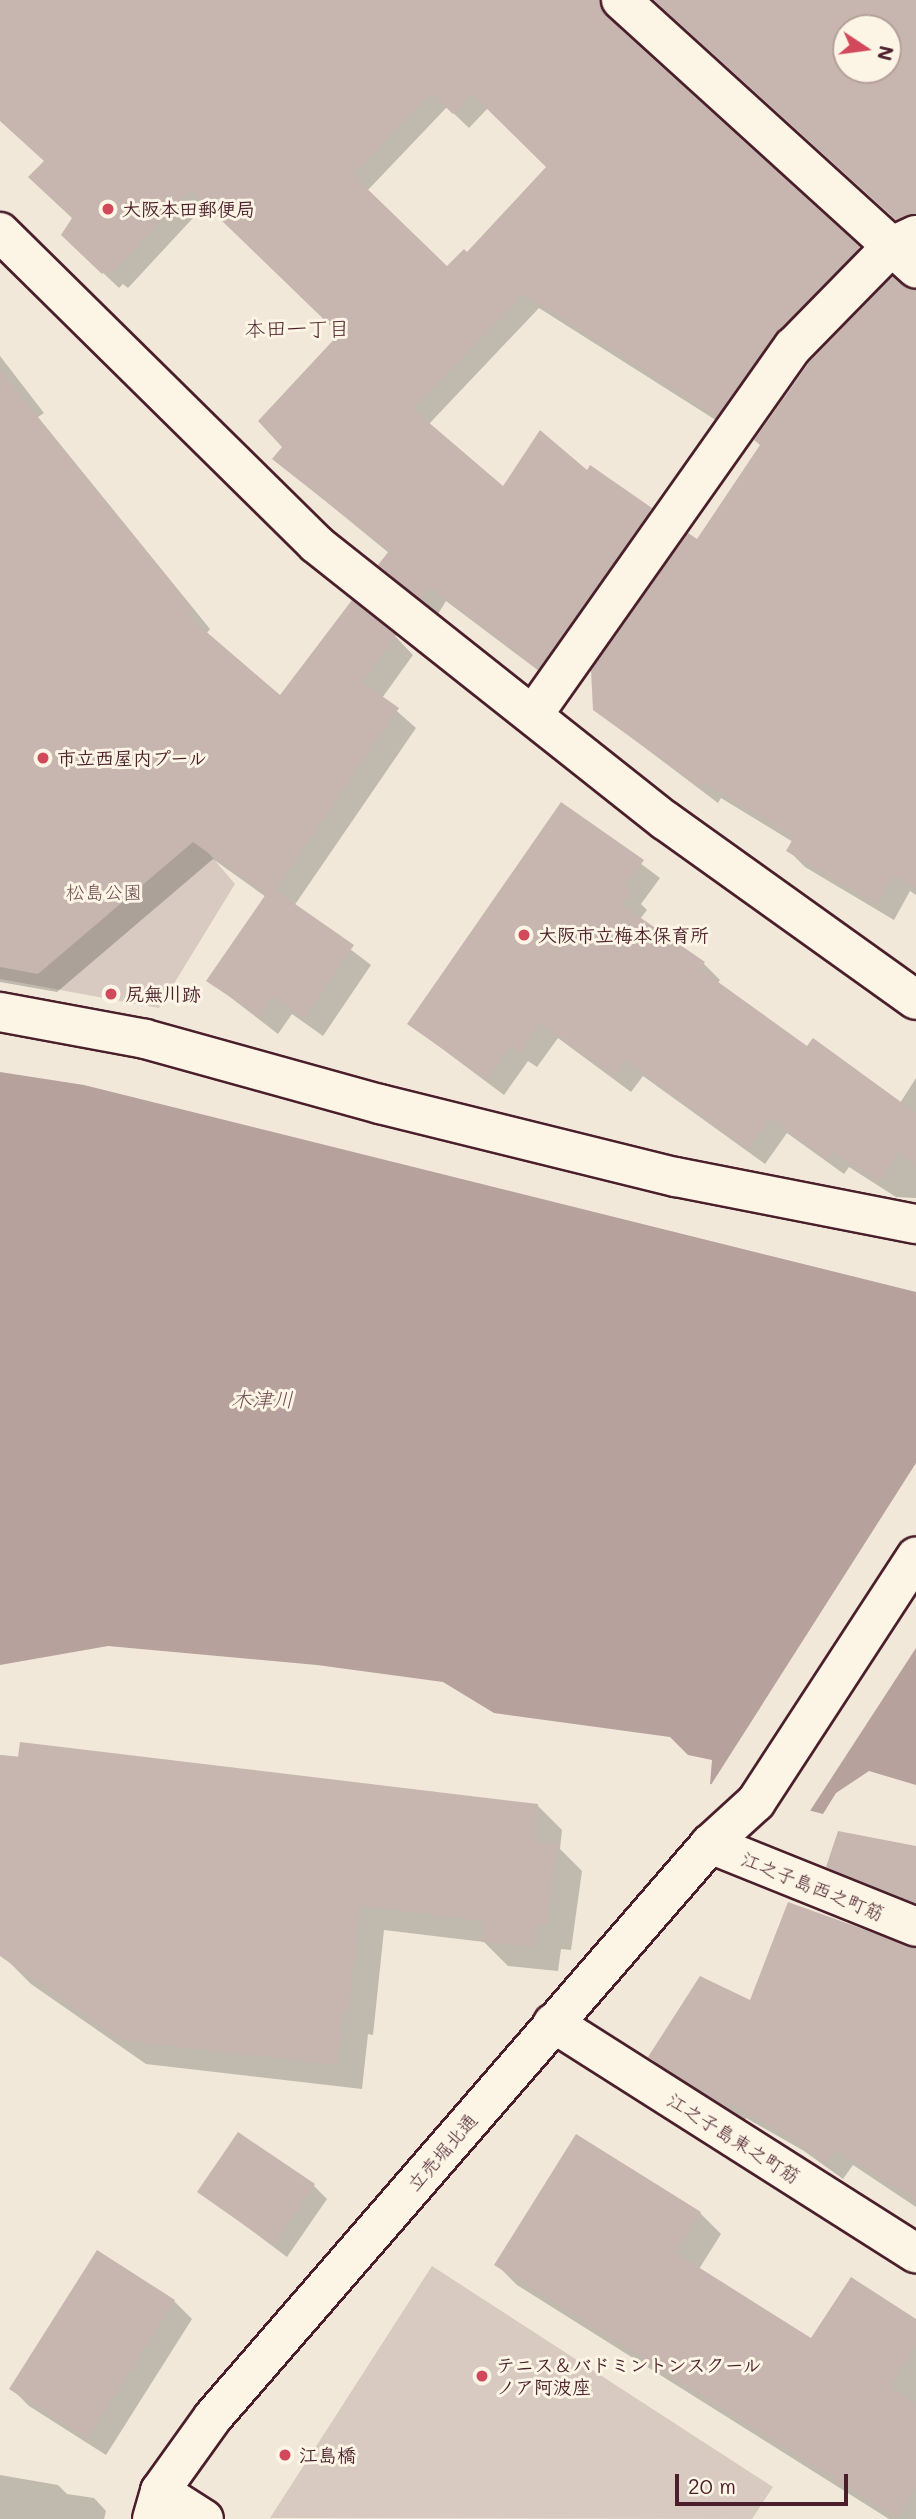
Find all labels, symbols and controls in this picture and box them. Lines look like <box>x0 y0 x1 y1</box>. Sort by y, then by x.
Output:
north arrow <box>832 14 902 84</box>
text: N <box>872 44 900 63</box>
place label: 大阪本田郵便局 <box>122 198 255 220</box>
marker: 大阪本田郵便局 <box>100 201 116 217</box>
district label: 本田一丁目 <box>245 315 349 341</box>
place label: 市立西屋内プール <box>57 747 208 769</box>
marker: 市立西屋内プール <box>35 750 51 766</box>
park label: 松島公園 <box>66 881 142 903</box>
place label: 大阪市立梅本保育所 <box>538 924 709 946</box>
marker: 大阪市立梅本保育所 <box>516 927 532 943</box>
place label: 尻無川跡 <box>125 983 201 1005</box>
marker: 尻無川跡 <box>103 986 119 1002</box>
water label: 木津川 <box>231 1386 293 1412</box>
street label: 江之子島西之町筋 <box>738 1847 888 1925</box>
street label: 江之子島東之町筋 <box>664 2088 804 2188</box>
street label: 立売堀北通 <box>402 2109 482 2195</box>
place label: テニス＆バドミントンスクール ノア阿波座 <box>496 2354 762 2398</box>
marker: テニス＆バドミントンスクール ノア阿波座 <box>474 2368 490 2384</box>
place label: 江島橋 <box>299 2444 356 2466</box>
marker: 江島橋 <box>277 2447 293 2463</box>
scale bar <box>678 2460 851 2504</box>
text: 20 m <box>688 2472 736 2499</box>

